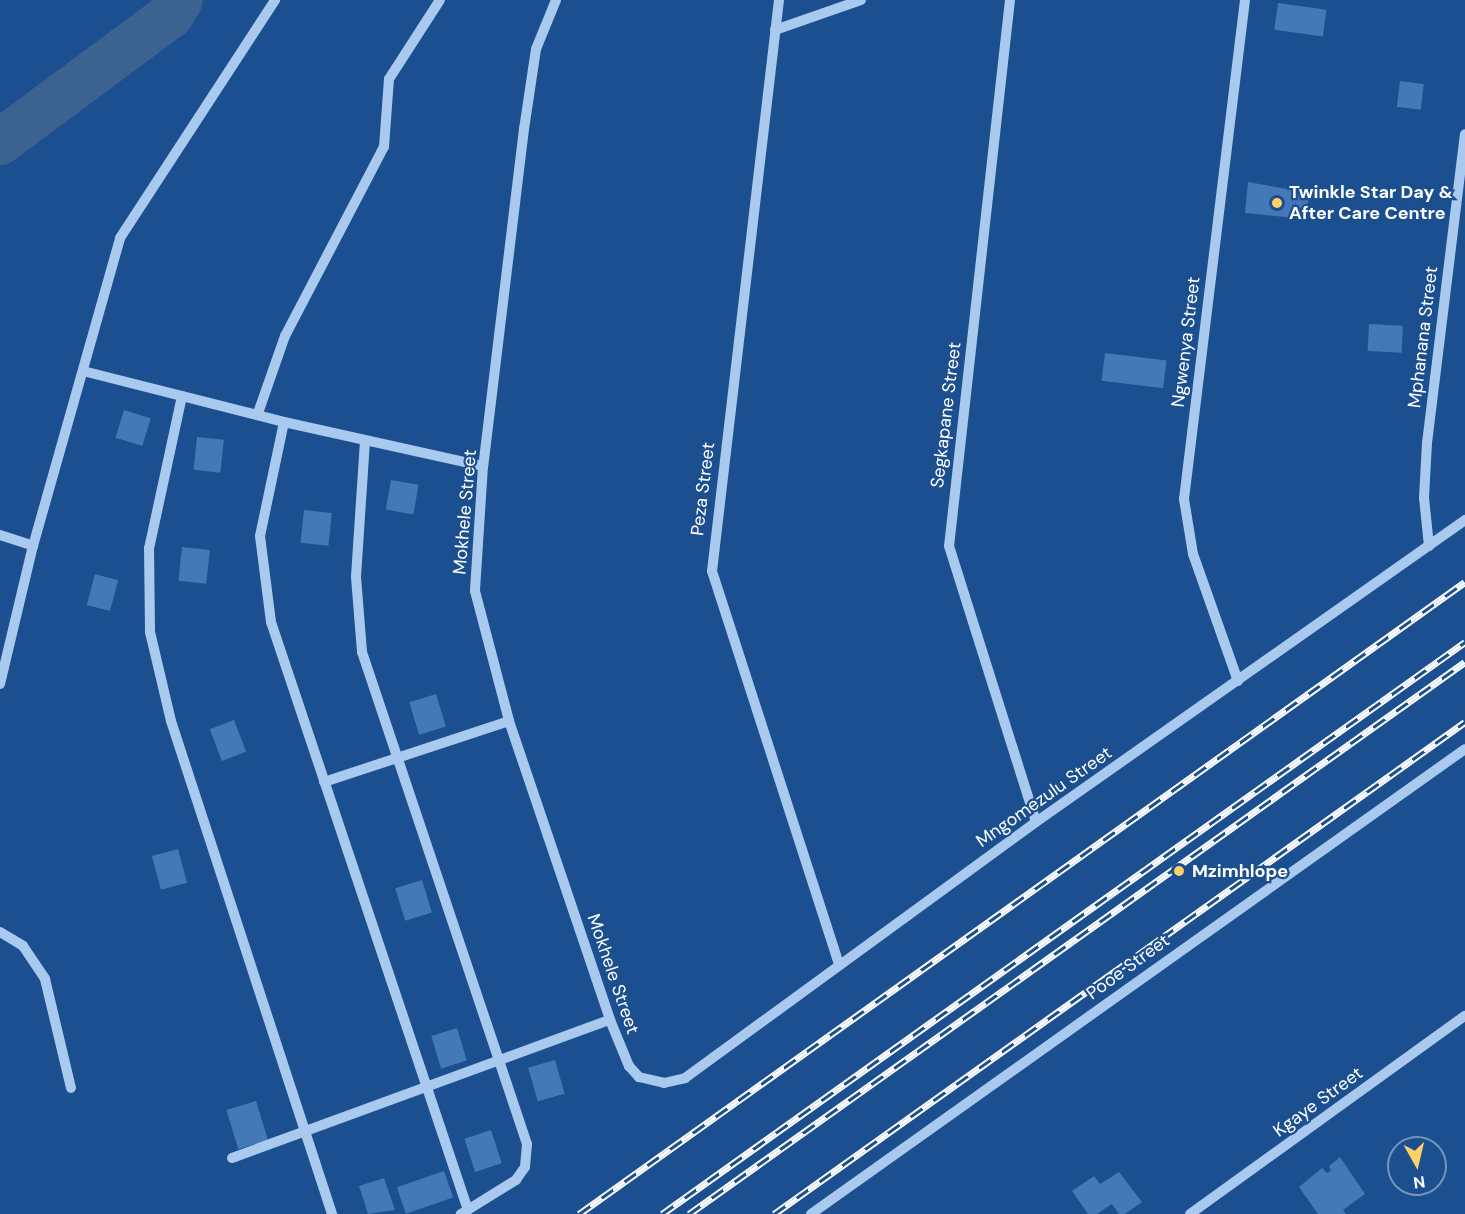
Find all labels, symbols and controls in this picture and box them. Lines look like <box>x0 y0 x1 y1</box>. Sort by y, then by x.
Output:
place label: Twinkle Star Day & After Care Centre <box>1289 182 1453 224</box>
marker: Twinkle Star Day & After Care Centre <box>1270 196 1284 210</box>
street label: Mphanana Street <box>1404 265 1442 409</box>
street label: Ngwenya Street <box>1167 276 1205 408</box>
street label: Segkapane Street <box>926 341 966 489</box>
street label: Peza Street <box>687 441 719 537</box>
street label: Mokhele Street <box>449 449 481 575</box>
street label: Mngomezulu Street <box>972 742 1116 852</box>
place label: Mzimhlope <box>1192 860 1288 882</box>
marker: Mzimhlope <box>1170 862 1188 880</box>
street label: Mokhele Street <box>582 911 644 1037</box>
street label: Pooe Street <box>1082 930 1174 1004</box>
street label: Kgaye Street <box>1269 1062 1367 1142</box>
north arrow <box>1387 1136 1447 1196</box>
text: N <box>1412 1171 1427 1194</box>

